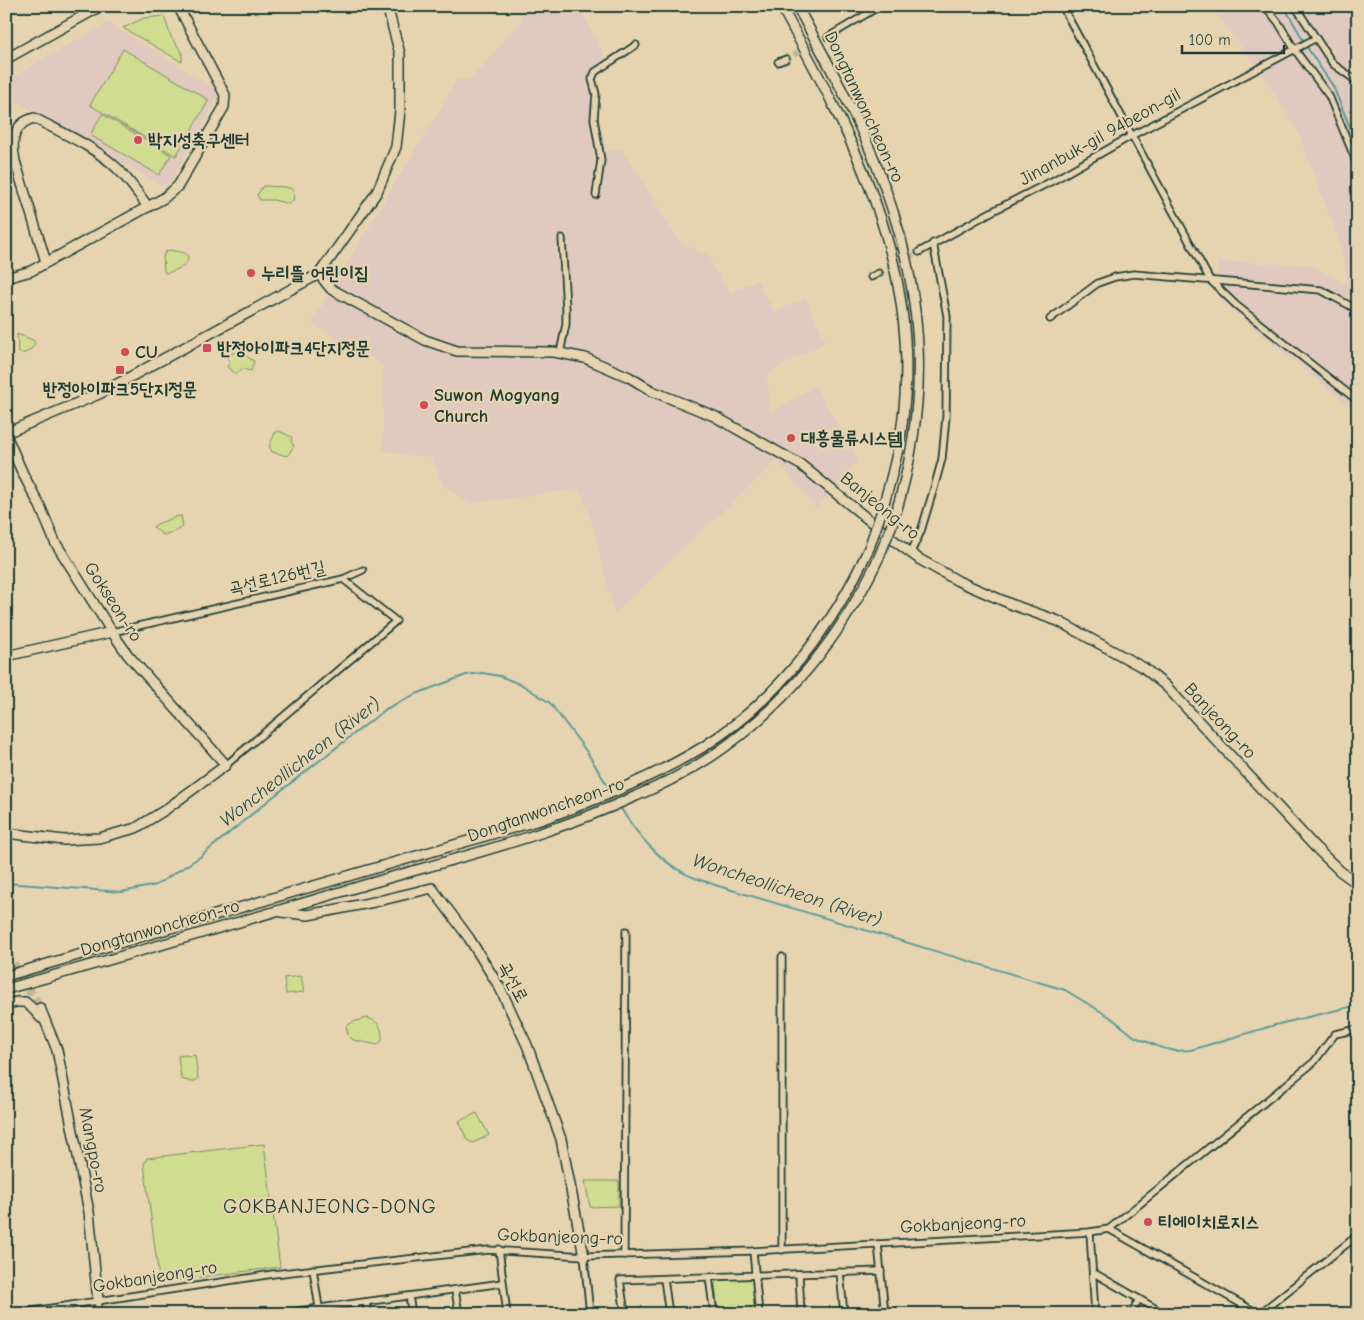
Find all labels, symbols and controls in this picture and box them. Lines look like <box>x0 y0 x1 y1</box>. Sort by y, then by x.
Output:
scale bar <box>1182 22 1284 54</box>
street label: Dongtanwoncheon-ro <box>820 28 908 186</box>
text: 100 m <box>1189 31 1231 49</box>
street label: Jinanbuk-gil 94beon-gil <box>1016 84 1184 190</box>
place label: 박지성축구센터 <box>148 130 249 151</box>
marker: 박지성축구센터 <box>132 134 144 146</box>
place label: 누리뜰 어린이집 <box>261 263 369 284</box>
marker: 누리뜰 어린이집 <box>245 267 257 279</box>
place label: 반정아이파크4단지정문 <box>217 338 370 359</box>
place label: CU <box>135 342 158 363</box>
marker: 반정아이파크4단지정문 <box>201 342 213 354</box>
marker: CU <box>119 346 131 358</box>
marker: 반정아이파크5단지정문 <box>114 364 126 376</box>
place label: 반정아이파크5단지정문 <box>43 379 197 400</box>
place label: Suwon Mogyang Church <box>434 385 560 427</box>
marker: Suwon Mogyang Church <box>418 399 430 411</box>
place label: 대흥물류시스템 <box>801 428 902 449</box>
marker: 대흥물류시스템 <box>785 432 797 444</box>
street label: Banjeong-ro <box>836 468 924 544</box>
street label: 곡선로126번길 <box>227 557 328 599</box>
street label: Gokseon-ro <box>80 558 146 646</box>
street label: Banjeong-ro <box>1179 679 1261 763</box>
water label: Woncheollicheon (River) <box>215 692 385 832</box>
street label: Dongtanwoncheon-ro <box>465 773 627 847</box>
water label: Woncheollicheon (River) <box>690 849 884 931</box>
street label: Dongtanwoncheon-ro <box>78 895 242 961</box>
street label: 곡선로 <box>494 958 532 1006</box>
street label: Mangpo-ro <box>74 1106 112 1194</box>
district label: GOKBANJEONG-DONG <box>223 1195 437 1218</box>
street label: Gokbanjeong-ro <box>900 1210 1026 1238</box>
place label: 티에이치로지스 <box>1158 1212 1259 1233</box>
marker: 티에이치로지스 <box>1142 1216 1154 1228</box>
street label: Gokbanjeong-ro <box>497 1224 623 1250</box>
street label: Gokbanjeong-ro <box>91 1257 219 1297</box>

